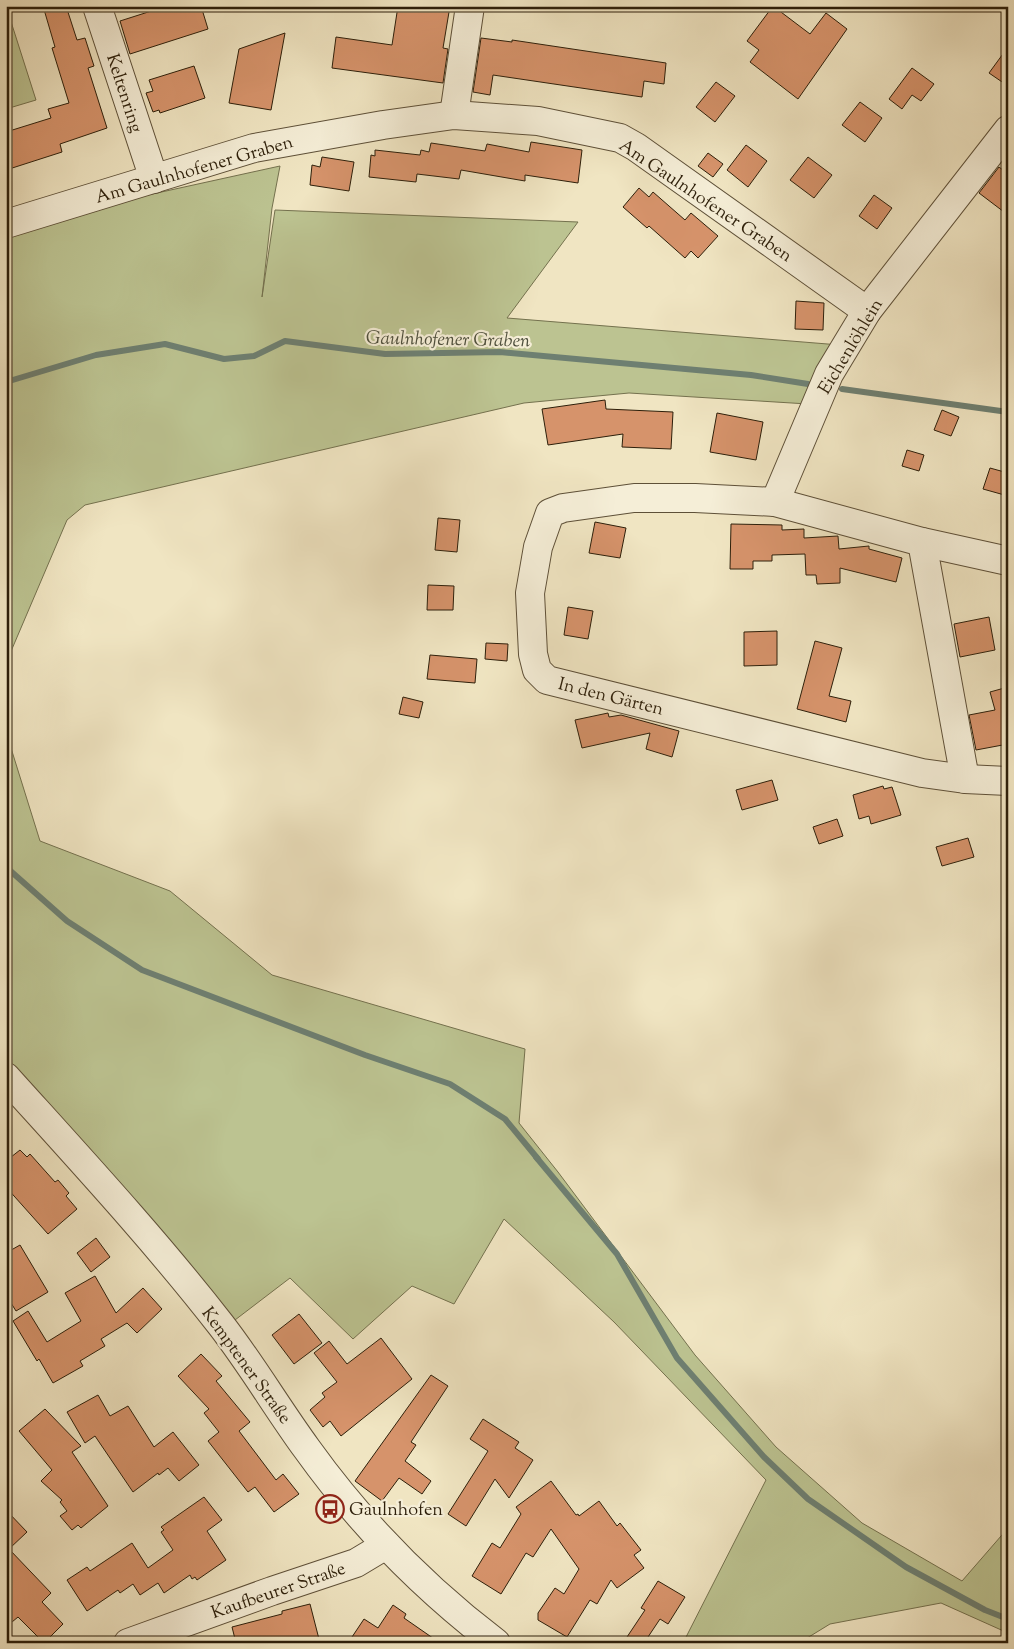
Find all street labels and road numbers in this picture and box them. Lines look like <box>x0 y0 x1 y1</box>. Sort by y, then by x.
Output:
street label: Keltenring <box>98 51 148 137</box>
street label: Am Gaulnhofener Graben <box>93 130 297 212</box>
street label: Am Gaulnhofener Graben <box>613 134 797 270</box>
street label: Eichenlöhlein <box>813 294 891 400</box>
street label: In den Gärten <box>555 672 666 724</box>
street label: Kemptener Straße <box>194 1302 297 1430</box>
street label: Kaufbeurer Straße <box>208 1557 349 1627</box>

